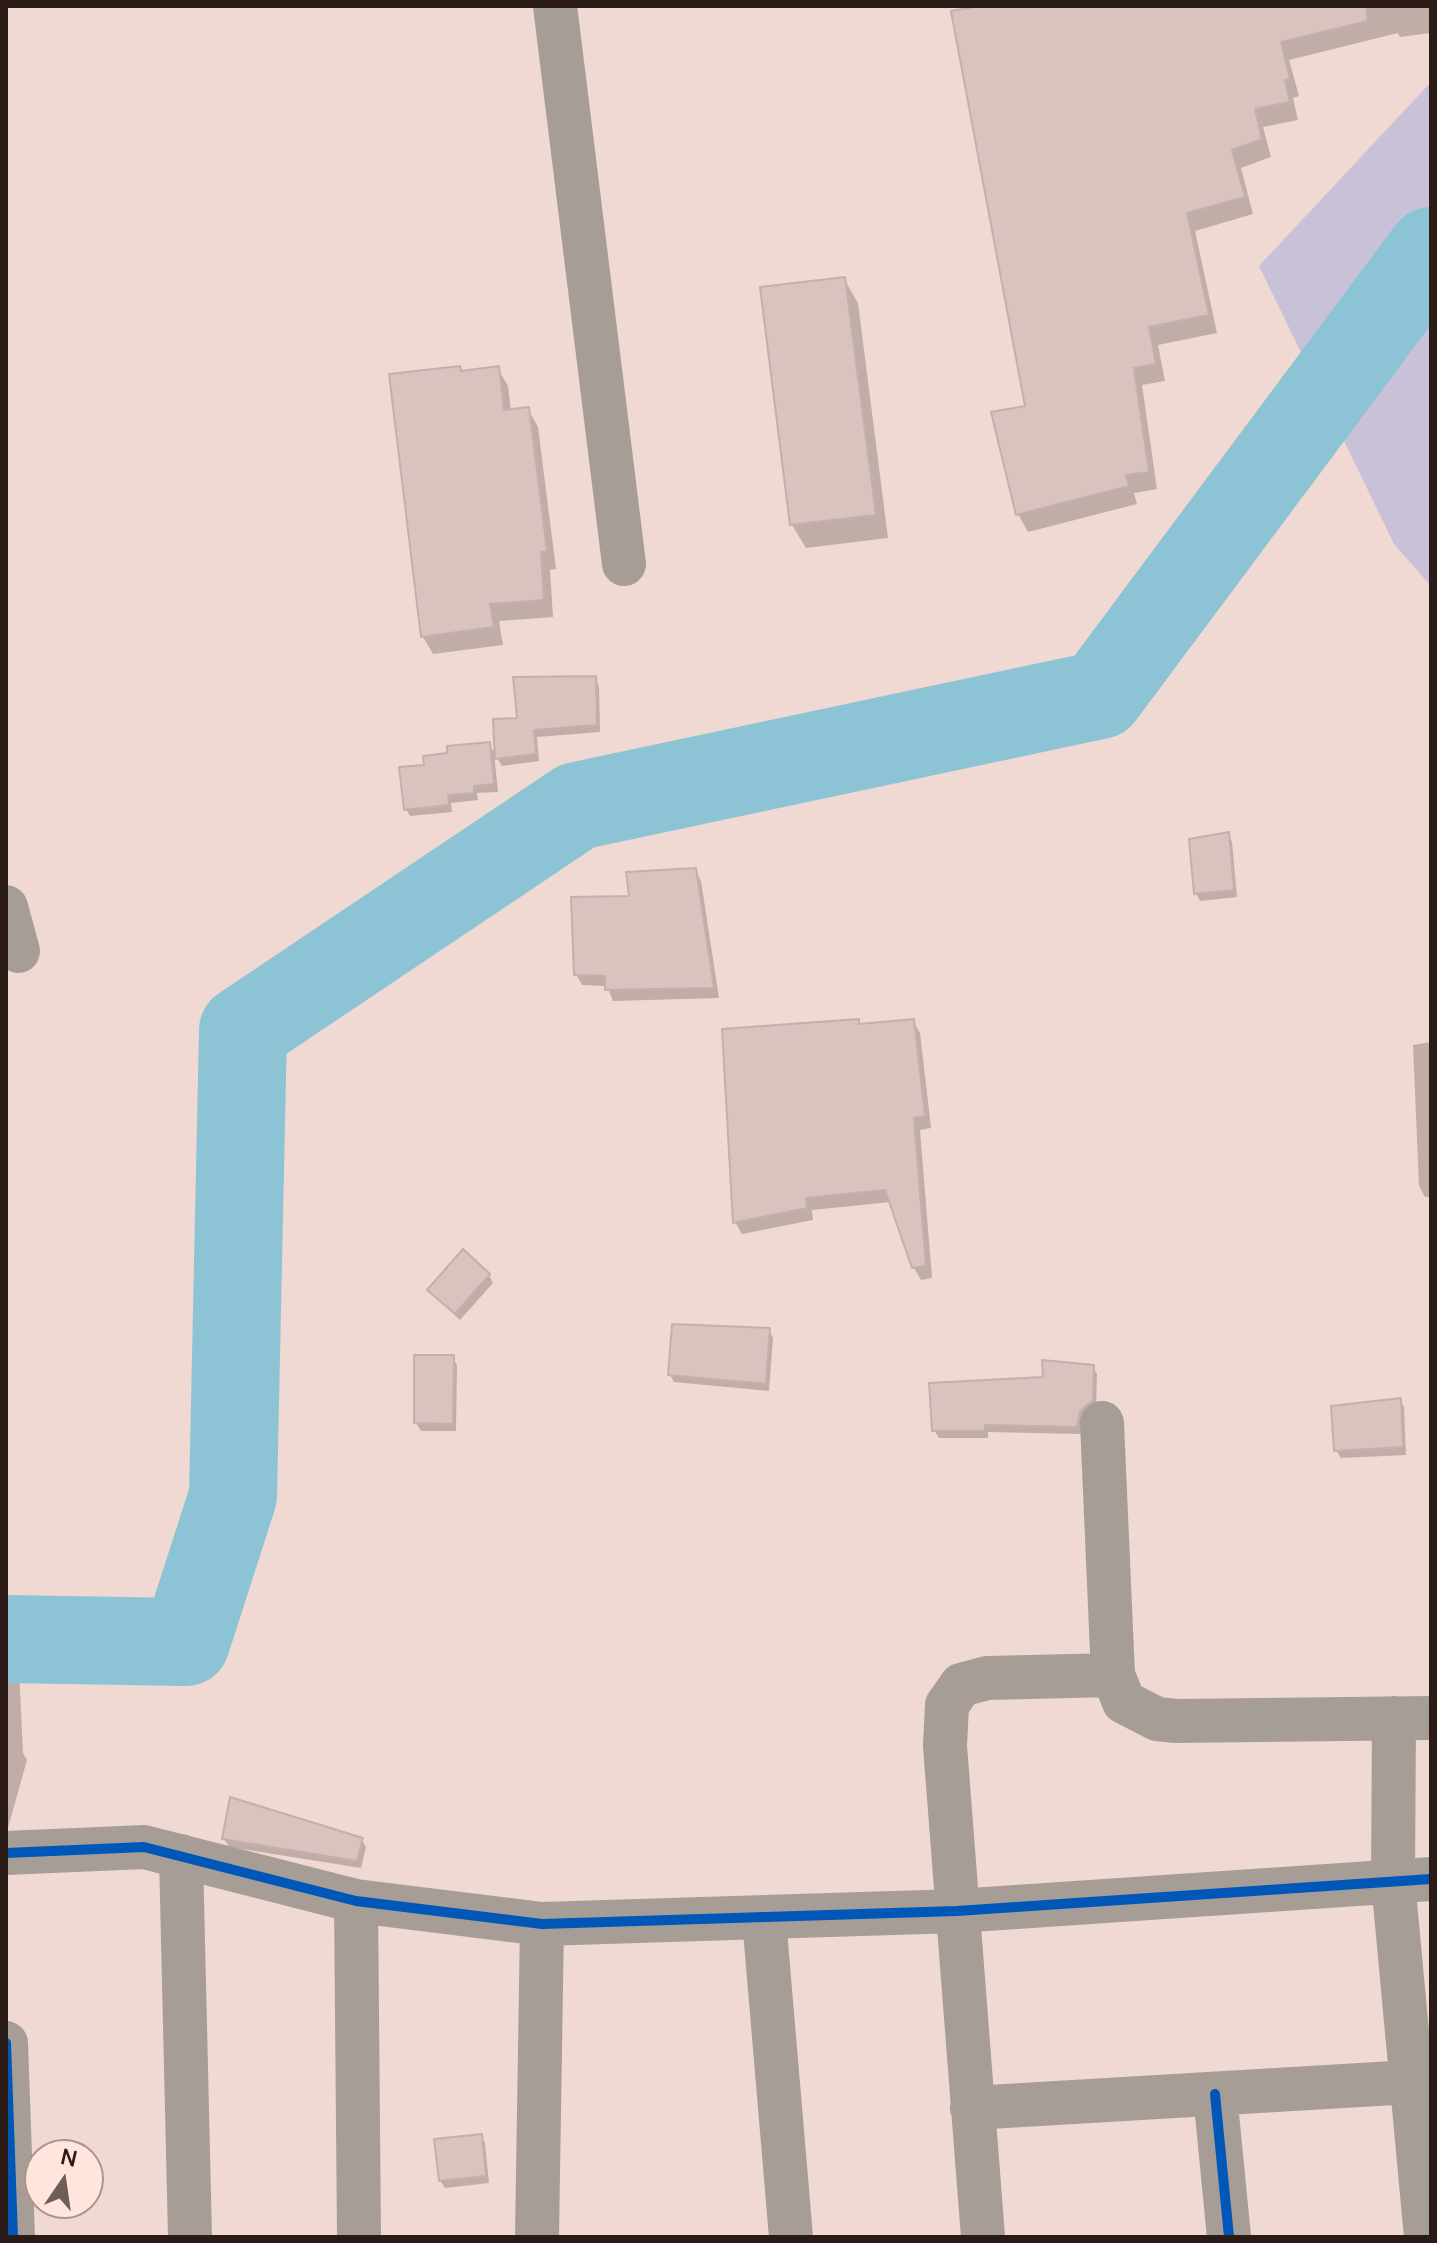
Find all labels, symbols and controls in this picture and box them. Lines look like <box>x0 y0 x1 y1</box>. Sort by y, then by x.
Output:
north arrow <box>24 2139 104 2219</box>
text: N <box>58 2141 80 2174</box>

